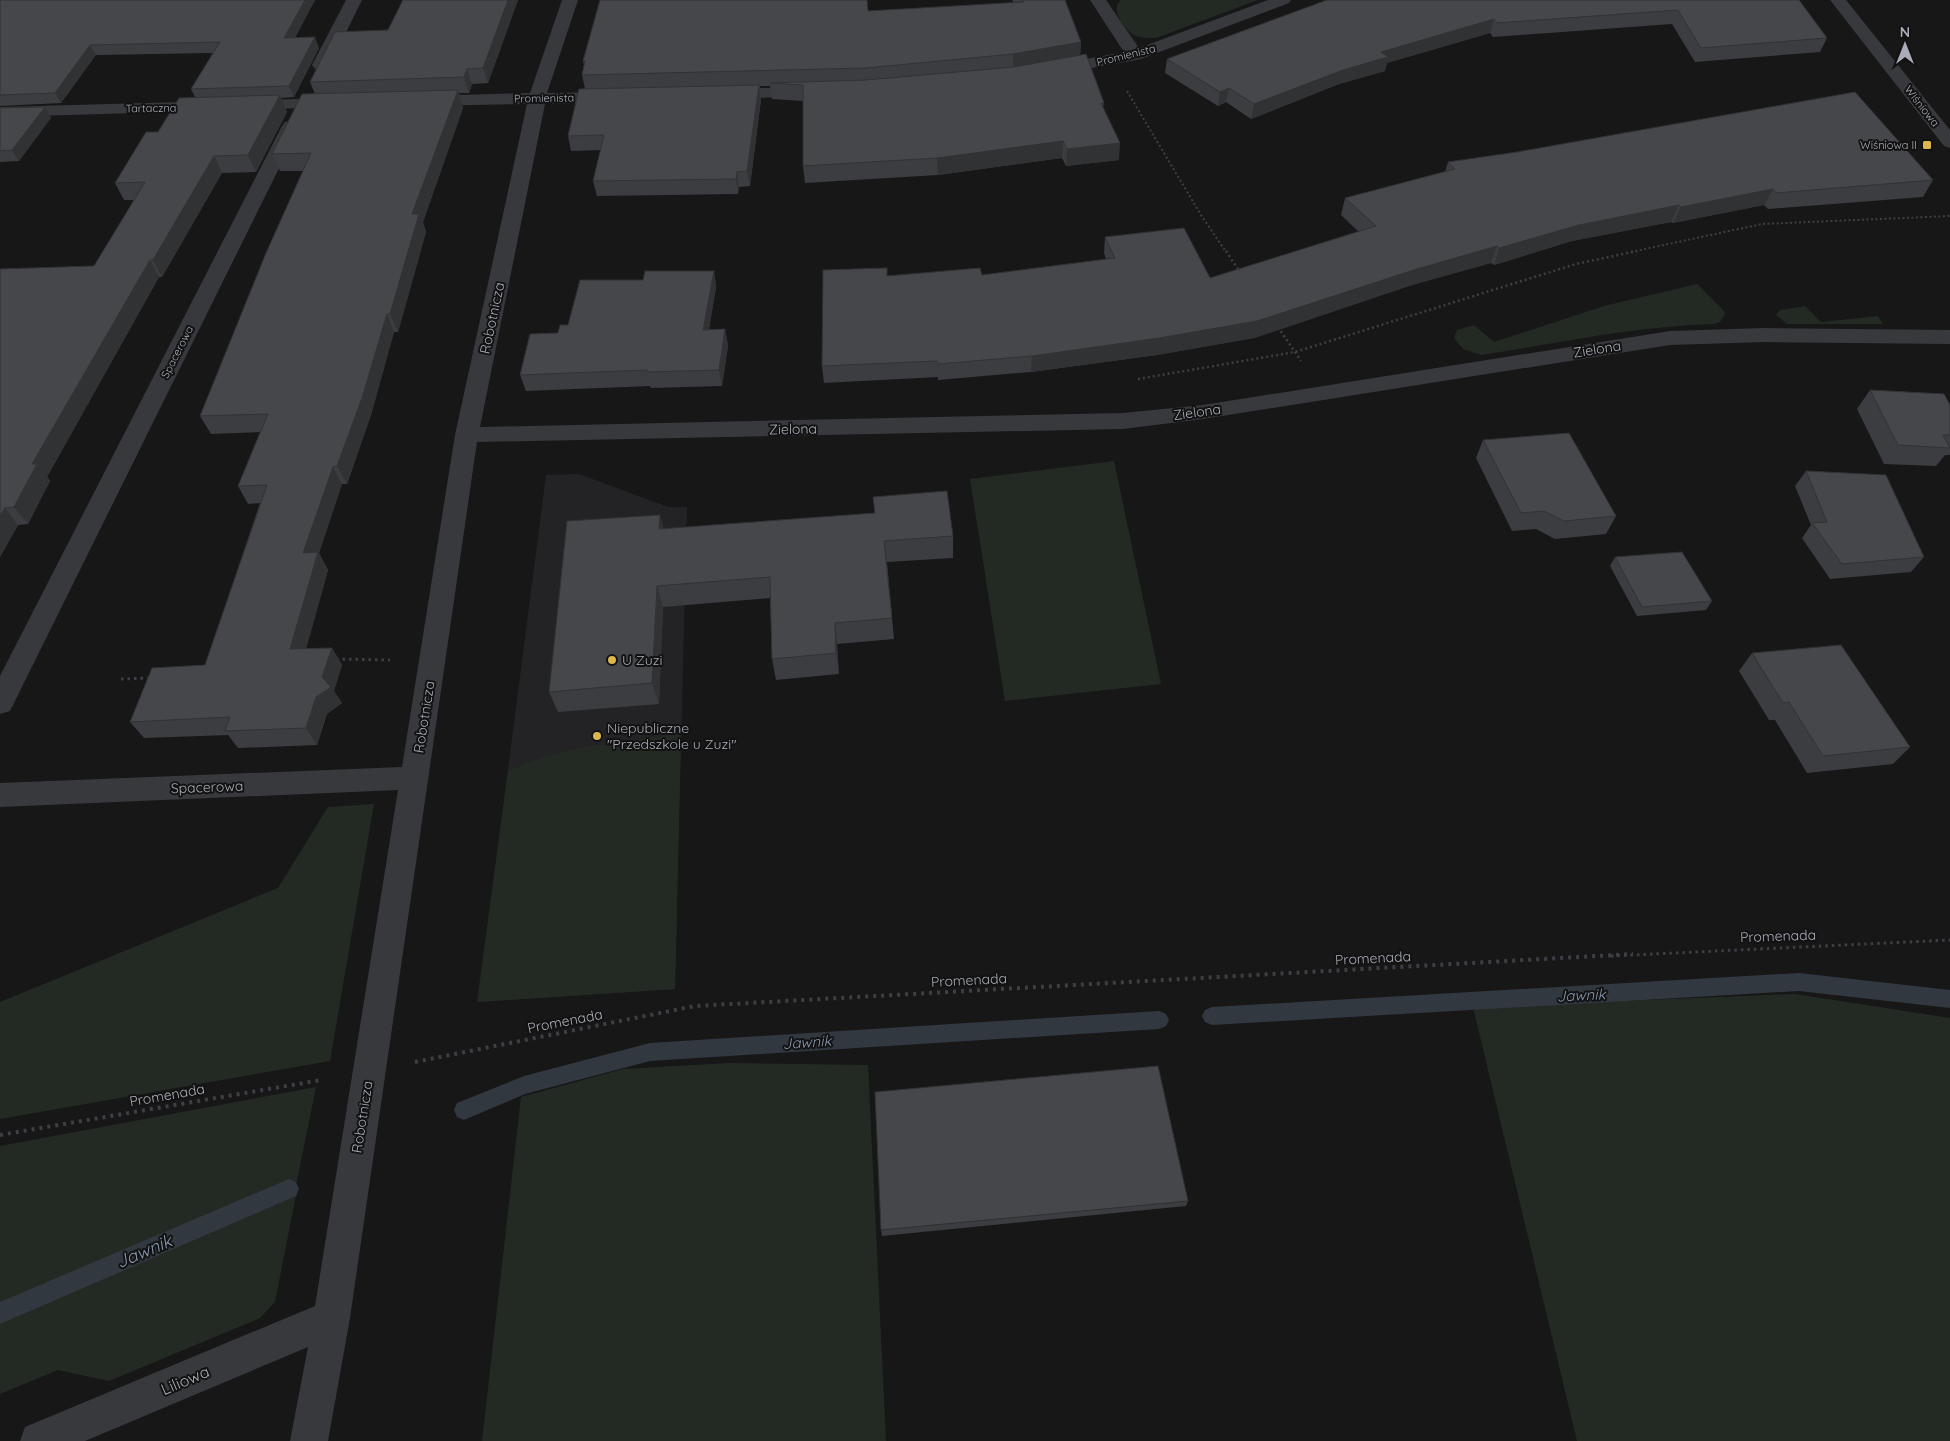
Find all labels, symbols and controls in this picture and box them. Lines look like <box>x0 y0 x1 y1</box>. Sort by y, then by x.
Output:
north arrow <box>1880 20 1930 70</box>
text: N <box>1900 23 1910 41</box>
street label: Promienista <box>1095 41 1157 69</box>
street label: Wiśniowa <box>1902 83 1942 129</box>
street label: Promienista <box>514 90 574 106</box>
street label: Tartaczna <box>125 101 177 115</box>
place label: Wiśniowa II <box>1860 138 1917 152</box>
marker: Wiśniowa II <box>1921 139 1933 151</box>
street label: Robotnicza <box>476 280 508 356</box>
street label: Spacerowa <box>158 323 196 381</box>
street label: Zielona <box>1572 336 1622 362</box>
street label: Zielona <box>1172 400 1222 424</box>
street label: Zielona <box>769 420 817 438</box>
place label: U Zuzi <box>622 651 662 669</box>
marker: U Zuzi <box>606 654 618 666</box>
street label: Robotnicza <box>409 680 439 754</box>
place label: Niepubliczne "Przedszkole u Zuzi" <box>607 719 737 753</box>
marker: Niepubliczne "Przedszkole u Zuzi" <box>591 730 603 742</box>
street label: Spacerowa <box>170 777 244 797</box>
street label: Promenada <box>1740 926 1816 946</box>
street label: Promenada <box>1335 947 1411 969</box>
street label: Promenada <box>931 969 1007 991</box>
water label: Jawnik <box>1556 984 1608 1006</box>
street label: Promenada <box>526 1005 604 1037</box>
water label: Jawnik <box>782 1031 834 1053</box>
street label: Promenada <box>128 1080 206 1110</box>
street label: Robotnicza <box>347 1080 377 1154</box>
water label: Jawnik <box>113 1228 177 1273</box>
street label: Liliowa <box>158 1361 212 1399</box>

